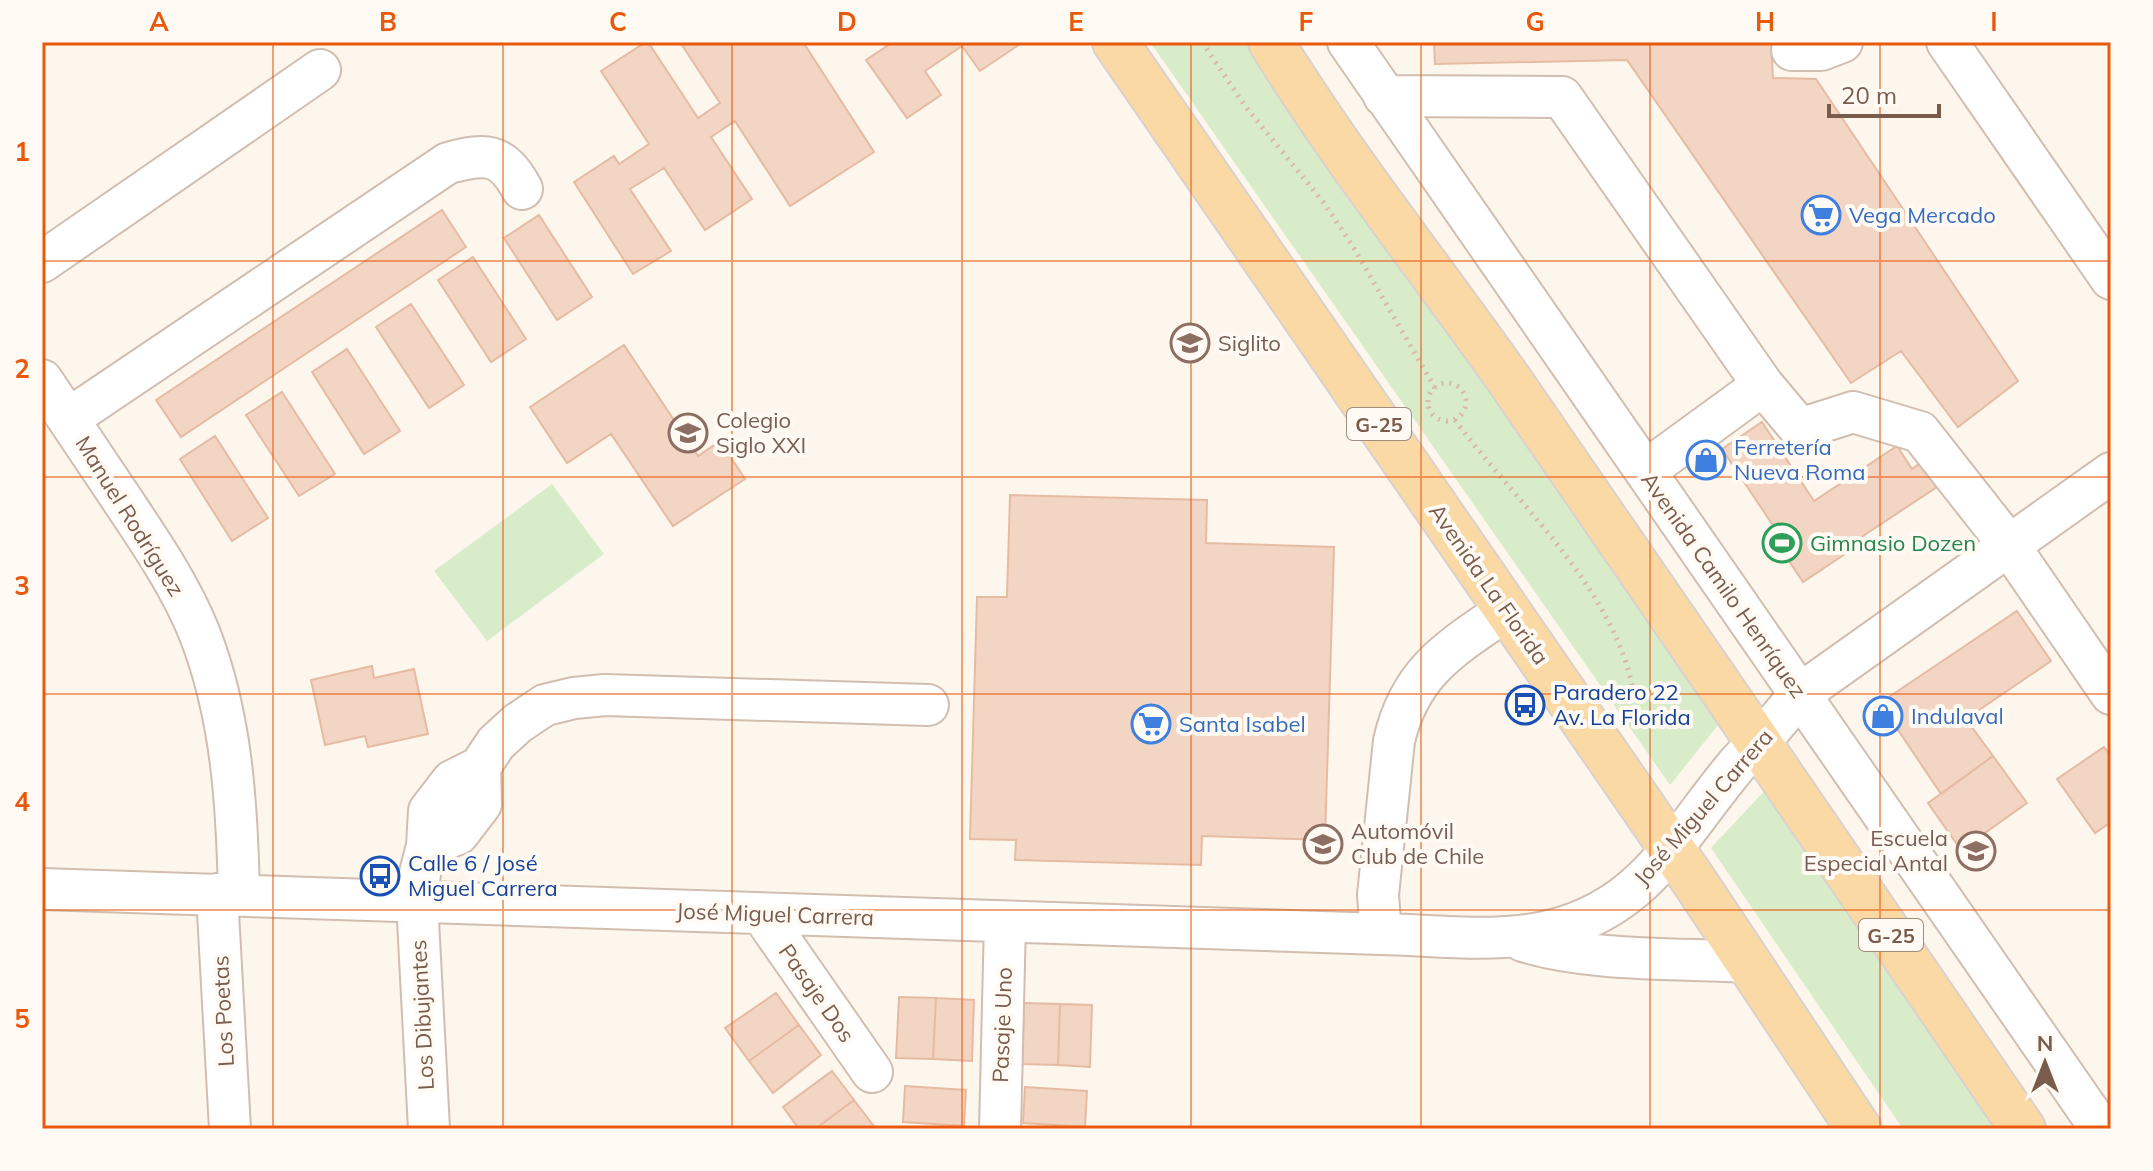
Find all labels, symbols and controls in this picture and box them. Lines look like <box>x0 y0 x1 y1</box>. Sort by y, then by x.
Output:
text: A <box>149 5 169 38</box>
text: B <box>379 5 397 38</box>
text: C <box>609 5 627 38</box>
text: D <box>837 5 857 38</box>
text: E <box>1068 5 1084 38</box>
text: F <box>1299 5 1314 38</box>
text: G <box>1525 5 1545 38</box>
text: H <box>1755 5 1775 38</box>
text: I <box>1990 5 1998 38</box>
scale bar <box>1829 68 1939 118</box>
text: 20 m <box>1841 80 1897 110</box>
text: 1 <box>14 135 30 168</box>
supermarket icon: Vega Mercado <box>1800 194 1842 236</box>
place label: Vega Mercado <box>1849 201 1996 229</box>
school or university icon: Siglito <box>1169 322 1211 364</box>
place label: Siglito <box>1218 329 1281 357</box>
text: 2 <box>14 352 30 385</box>
place label: Colegio Siglo XXI <box>716 406 806 459</box>
road number: G-25 <box>1347 408 1411 440</box>
school or university icon: Colegio Siglo XXI <box>667 412 709 454</box>
street label: Manuel Rodríguez <box>69 431 191 601</box>
place label: Ferretería Nueva Roma <box>1734 433 1865 486</box>
shop icon: Ferretería Nueva Roma <box>1685 439 1727 481</box>
street label: Avenida Camilo Henríquez <box>1635 467 1813 703</box>
street label: Avenida La Florida <box>1423 498 1555 670</box>
sports icon: Gimnasio Dozen <box>1761 522 1803 564</box>
place label: Gimnasio Dozen <box>1810 529 1976 557</box>
text: 3 <box>14 569 30 602</box>
place label: Paradero 22 Av. La Florida <box>1553 678 1691 731</box>
bus stop icon: Paradero 22 Av. La Florida <box>1504 684 1546 726</box>
shop icon: Indulaval <box>1862 695 1904 737</box>
place label: Indulaval <box>1911 702 2004 730</box>
supermarket icon: Santa Isabel <box>1130 703 1172 745</box>
place label: Santa Isabel <box>1179 710 1306 738</box>
street label: José Miguel Carrera <box>1627 723 1779 891</box>
text: 4 <box>14 785 30 818</box>
place label: Automóvil Club de Chile <box>1351 817 1484 870</box>
school or university icon: Automóvil Club de Chile <box>1302 823 1344 865</box>
place label: Escuela Especial Antal <box>1804 824 1948 877</box>
school or university icon: Escuela Especial Antal <box>1955 830 1997 872</box>
place label: Calle 6 / José Miguel Carrera <box>408 849 558 902</box>
bus stop icon: Calle 6 / José Miguel Carrera <box>359 855 401 897</box>
street label: José Miguel Carrera <box>675 897 875 931</box>
road number: G-25 <box>1859 919 1923 951</box>
street label: Pasaje Dos <box>773 938 861 1048</box>
street label: Los Dibujantes <box>404 939 440 1091</box>
street label: Los Poetas <box>206 955 240 1067</box>
street label: Pasaje Uno <box>986 967 1018 1083</box>
text: 5 <box>14 1002 30 1035</box>
north arrow <box>2005 1023 2085 1103</box>
text: N <box>2037 1029 2053 1057</box>

